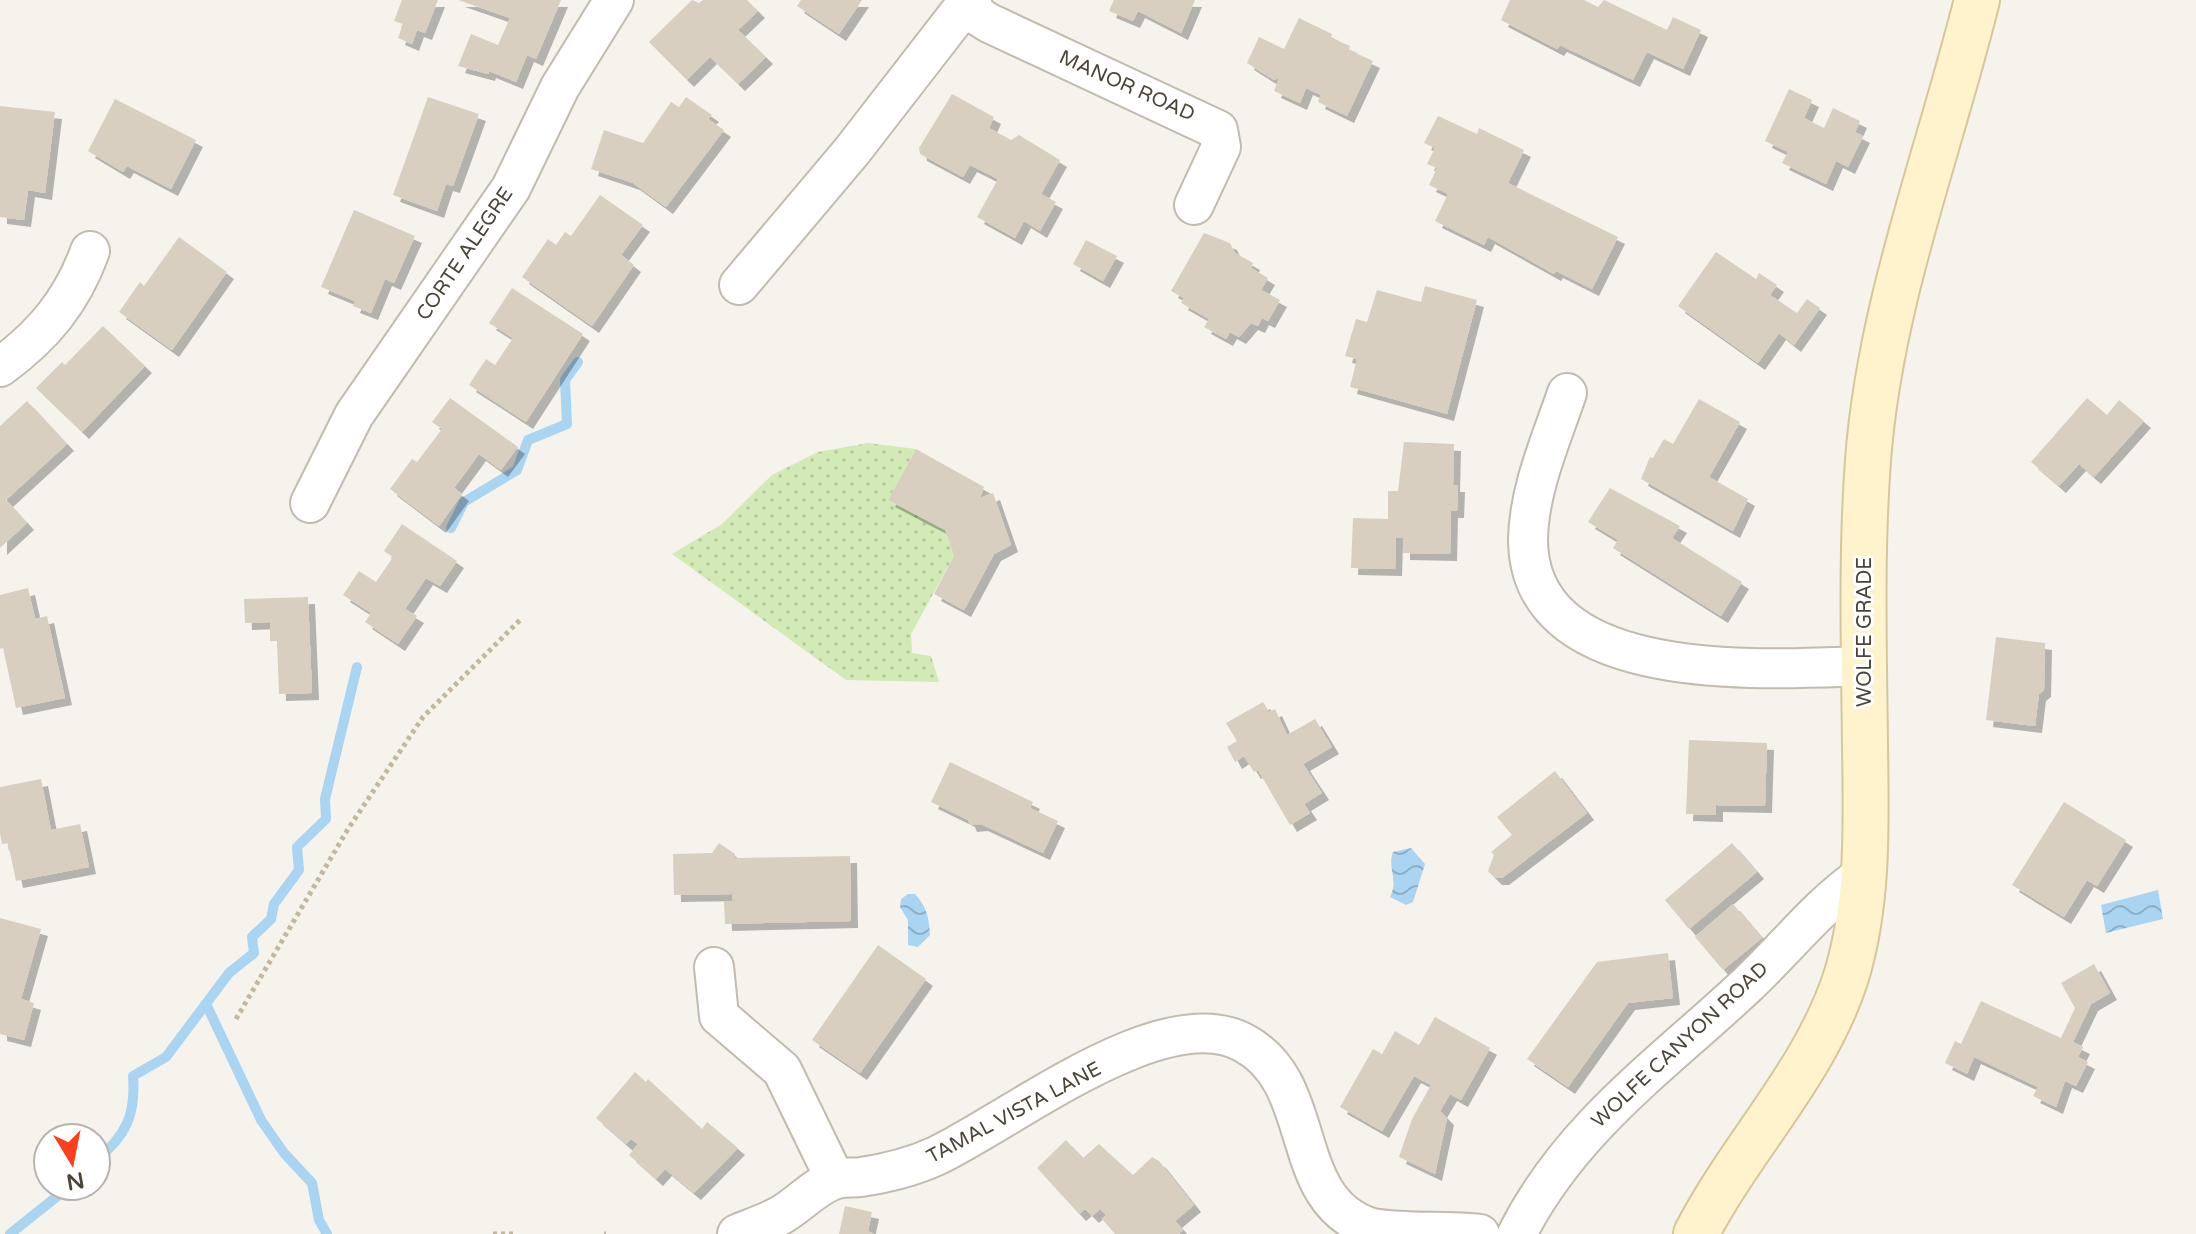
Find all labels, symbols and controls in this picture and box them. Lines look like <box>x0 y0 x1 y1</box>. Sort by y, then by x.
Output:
street label: MANOR ROAD <box>1055 45 1199 127</box>
street label: CORTE ALEGRE <box>412 183 518 325</box>
street label: WOLFE GRADE <box>1853 557 1877 707</box>
street label: WOLFE CANYON ROAD <box>1587 957 1773 1133</box>
street label: TAMAL VISTA LANE <box>923 1057 1105 1169</box>
north arrow <box>32 1122 112 1202</box>
text: N <box>64 1166 86 1195</box>

